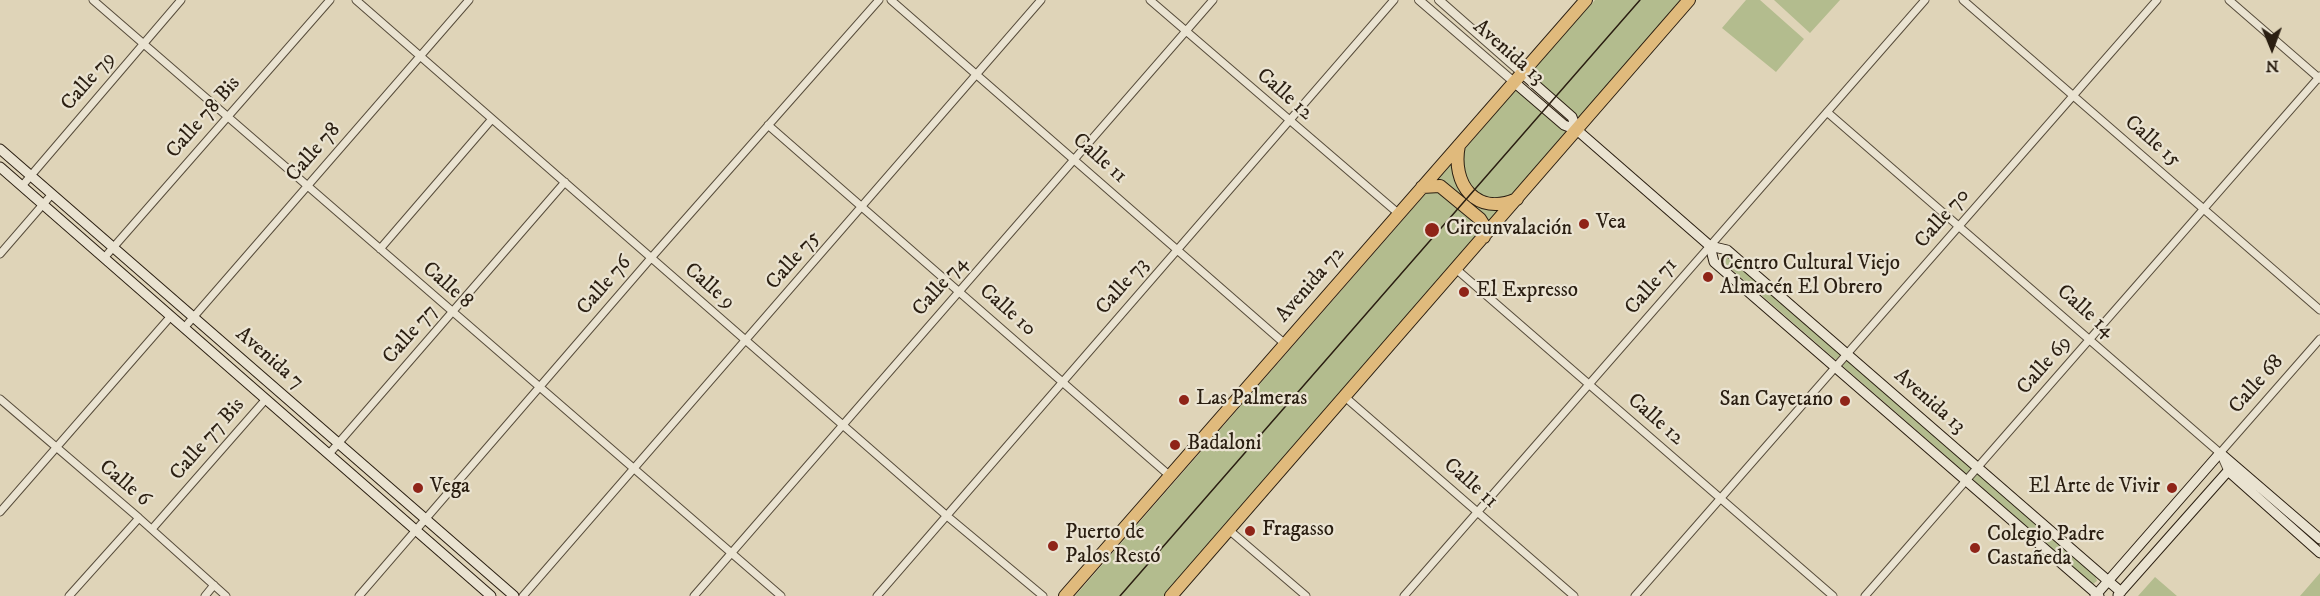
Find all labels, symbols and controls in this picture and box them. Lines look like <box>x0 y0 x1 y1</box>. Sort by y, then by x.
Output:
street label: Avenida 13 <box>1467 15 1549 91</box>
north arrow <box>2242 18 2302 78</box>
street label: Calle 79 <box>56 47 122 117</box>
text: N <box>2266 56 2279 76</box>
street label: Calle 12 <box>1251 64 1317 126</box>
street label: Calle 78 Bis <box>162 72 246 164</box>
street label: Calle 15 <box>2119 111 2185 173</box>
street label: Calle 78 <box>281 118 347 188</box>
street label: Calle 11 <box>1067 128 1131 190</box>
street label: Calle 70 <box>1910 184 1976 254</box>
place label: Vea <box>1596 211 1626 237</box>
place label: Circunvalación <box>1446 217 1572 243</box>
marker: Vea <box>1577 217 1591 231</box>
marker: Circunvalación <box>1423 221 1441 239</box>
street label: Calle 75 <box>762 226 826 296</box>
street label: Avenida 72 <box>1271 242 1351 328</box>
street label: Calle 76 <box>572 251 638 321</box>
street label: Calle 74 <box>908 252 974 322</box>
place label: Centro Cultural Viejo Almacén El Obrero <box>1720 252 1900 302</box>
street label: Calle 73 <box>1091 253 1155 321</box>
street label: Calle 71 <box>1620 253 1684 321</box>
street label: Calle 8 <box>416 257 478 315</box>
street label: Calle 9 <box>678 258 740 316</box>
marker: Centro Cultural Viejo Almacén El Obrero <box>1701 270 1715 284</box>
street label: Calle 10 <box>973 279 1041 343</box>
place label: El Expresso <box>1476 279 1578 305</box>
street label: Calle 14 <box>2051 280 2119 344</box>
marker: El Expresso <box>1457 285 1471 299</box>
street label: Calle 77 <box>378 300 444 370</box>
street label: Avenida 7 <box>230 323 308 395</box>
street label: Calle 69 <box>2013 331 2077 401</box>
street label: Calle 68 <box>2225 350 2289 420</box>
street label: Avenida 13 <box>1888 364 1970 440</box>
place label: Las Palmeras <box>1196 387 1307 413</box>
place label: San Cayetano <box>1719 388 1833 414</box>
street label: Calle 12 <box>1622 389 1688 451</box>
marker: Las Palmeras <box>1177 393 1191 407</box>
street label: Calle 77 Bis <box>165 394 251 486</box>
marker: San Cayetano <box>1838 394 1852 408</box>
place label: Badaloni <box>1187 432 1261 458</box>
marker: Badaloni <box>1168 438 1182 452</box>
street label: Calle 11 <box>1438 453 1502 515</box>
street label: Calle 6 <box>93 455 155 513</box>
place label: Vega <box>430 475 470 501</box>
place label: El Arte de Vivir <box>2029 475 2160 501</box>
marker: Vega <box>411 481 425 495</box>
marker: El Arte de Vivir <box>2165 481 2179 495</box>
place label: Fragasso <box>1262 518 1334 544</box>
place label: Puerto de Palos Restó <box>1065 521 1161 571</box>
place label: Colegio Padre Castañeda <box>1987 523 2104 573</box>
marker: Fragasso <box>1243 524 1257 538</box>
marker: Puerto de Palos Restó <box>1046 539 1060 553</box>
marker: Colegio Padre Castañeda <box>1968 541 1982 555</box>

